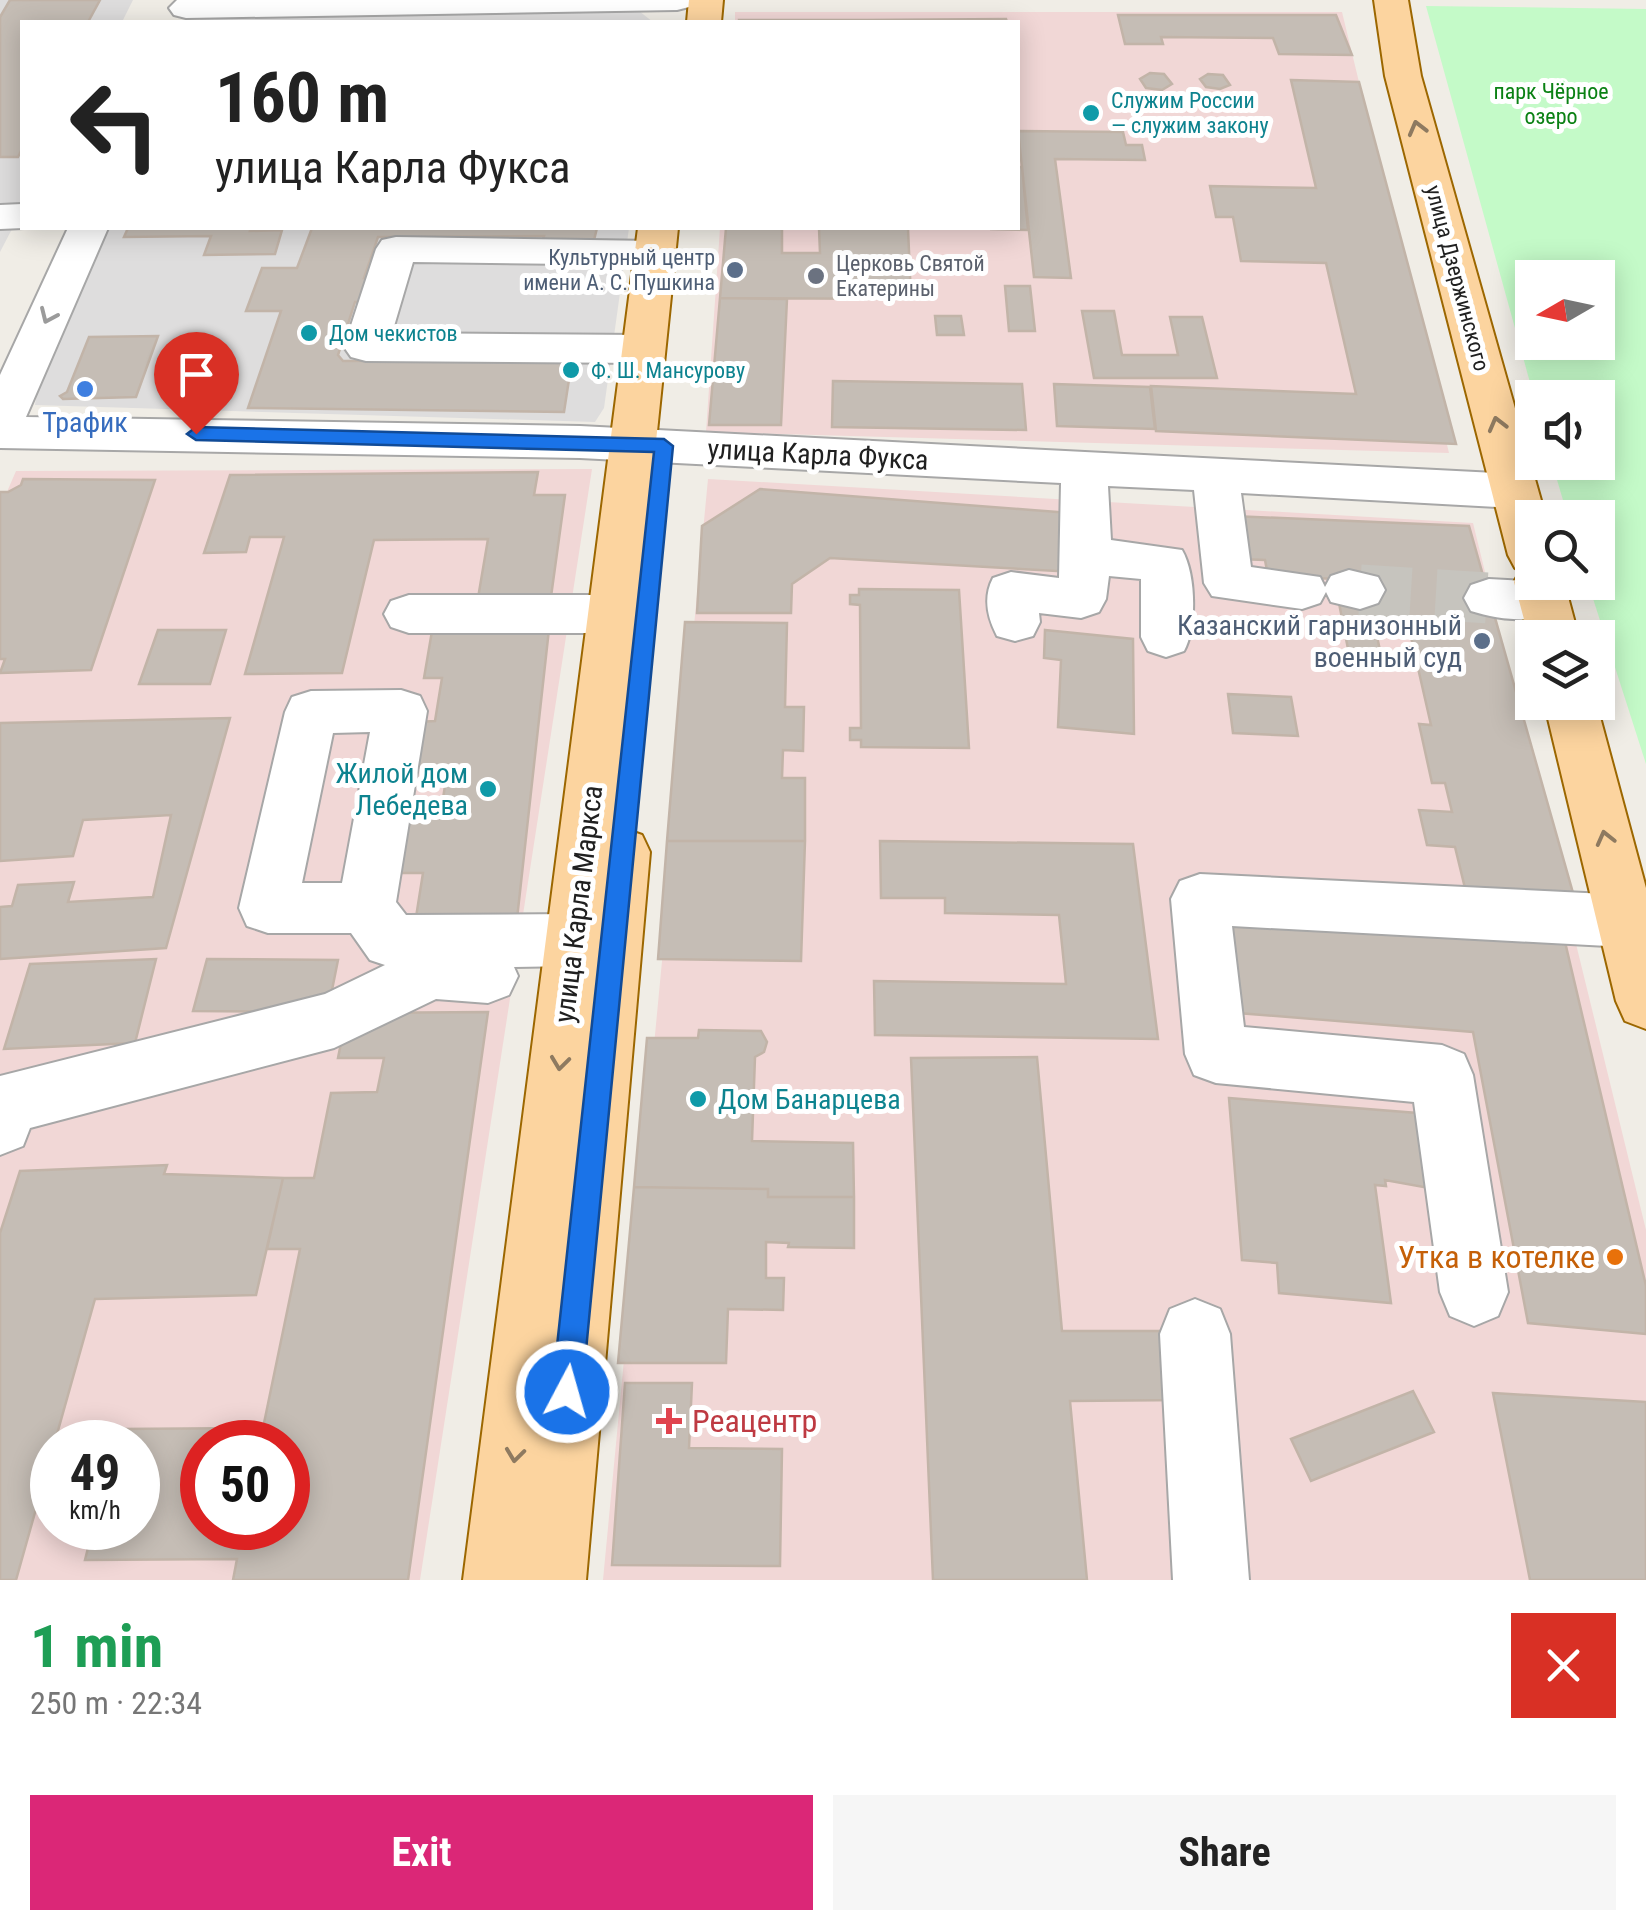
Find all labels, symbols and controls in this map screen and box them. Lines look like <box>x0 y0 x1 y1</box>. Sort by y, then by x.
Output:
text: 160 m <box>215 57 389 139</box>
icon: left <box>50 60 180 190</box>
park label: парк Чёрное озеро <box>1493 79 1609 129</box>
place label: Служим России — служим закону <box>1111 88 1269 138</box>
marker: Служим России — служим закону <box>1080 102 1102 124</box>
one-way arrow <box>1408 120 1429 137</box>
text: улица Карла Фукса <box>215 141 571 194</box>
street label: улица Дзержинского <box>1421 183 1494 374</box>
place label: Культурный центр имени А. С. Пушкина <box>523 245 715 295</box>
place label: Церковь Святой Екатерины <box>836 251 985 301</box>
marker: Культурный центр имени А. С. Пушкина <box>724 259 746 281</box>
north arrow <box>1515 260 1615 360</box>
map controls <box>1515 260 1615 720</box>
marker: Церковь Святой Екатерины <box>805 265 827 287</box>
one-way arrow <box>40 306 60 324</box>
place label: Дом чекистов <box>329 321 458 346</box>
marker: Дом чекистов <box>298 322 320 344</box>
pin <box>154 332 239 435</box>
icon: arrive <box>169 347 224 402</box>
place label: Ф. Ш. Мансурову <box>591 358 745 383</box>
marker: Ф. Ш. Мансурову <box>560 359 582 381</box>
marker: Трафик <box>74 378 96 400</box>
button: sound <box>1515 380 1615 480</box>
place label: Трафик <box>42 406 128 439</box>
one-way arrow <box>1488 416 1509 433</box>
street label: улица Карла Фукса <box>707 432 929 477</box>
button: search <box>1515 500 1615 600</box>
place label: Казанский гарнизонный военный суд <box>1177 609 1462 674</box>
button: layers <box>1515 620 1615 720</box>
marker: Казанский гарнизонный военный суд <box>1471 630 1493 652</box>
place label: Жилой дом Лебедева <box>335 757 468 822</box>
marker: Жилой дом Лебедева <box>477 778 499 800</box>
street label: улица Карла Маркса <box>548 783 609 1025</box>
one-way arrow <box>1595 830 1616 847</box>
one-way arrow <box>550 1055 571 1071</box>
place label: Дом Банарцева <box>718 1083 901 1116</box>
marker: Дом Банарцева <box>687 1088 709 1110</box>
place label: Утка в котелке <box>1398 1238 1595 1276</box>
marker: Утка в котелке <box>1604 1246 1626 1268</box>
position arrow <box>515 1340 619 1444</box>
place label: Реацентр <box>692 1402 817 1440</box>
marker: Реацентр <box>656 1408 682 1434</box>
speed limit sign: 50 <box>180 1420 310 1550</box>
text: 49 <box>70 1444 120 1502</box>
one-way arrow <box>505 1448 526 1464</box>
text: km/h <box>69 1496 121 1525</box>
text: 1 min <box>30 1611 163 1682</box>
button: close <box>1511 1613 1616 1718</box>
text: 250 m · 22:34 <box>30 1684 202 1722</box>
button: Exit <box>30 1795 813 1910</box>
button: Share <box>833 1795 1616 1910</box>

